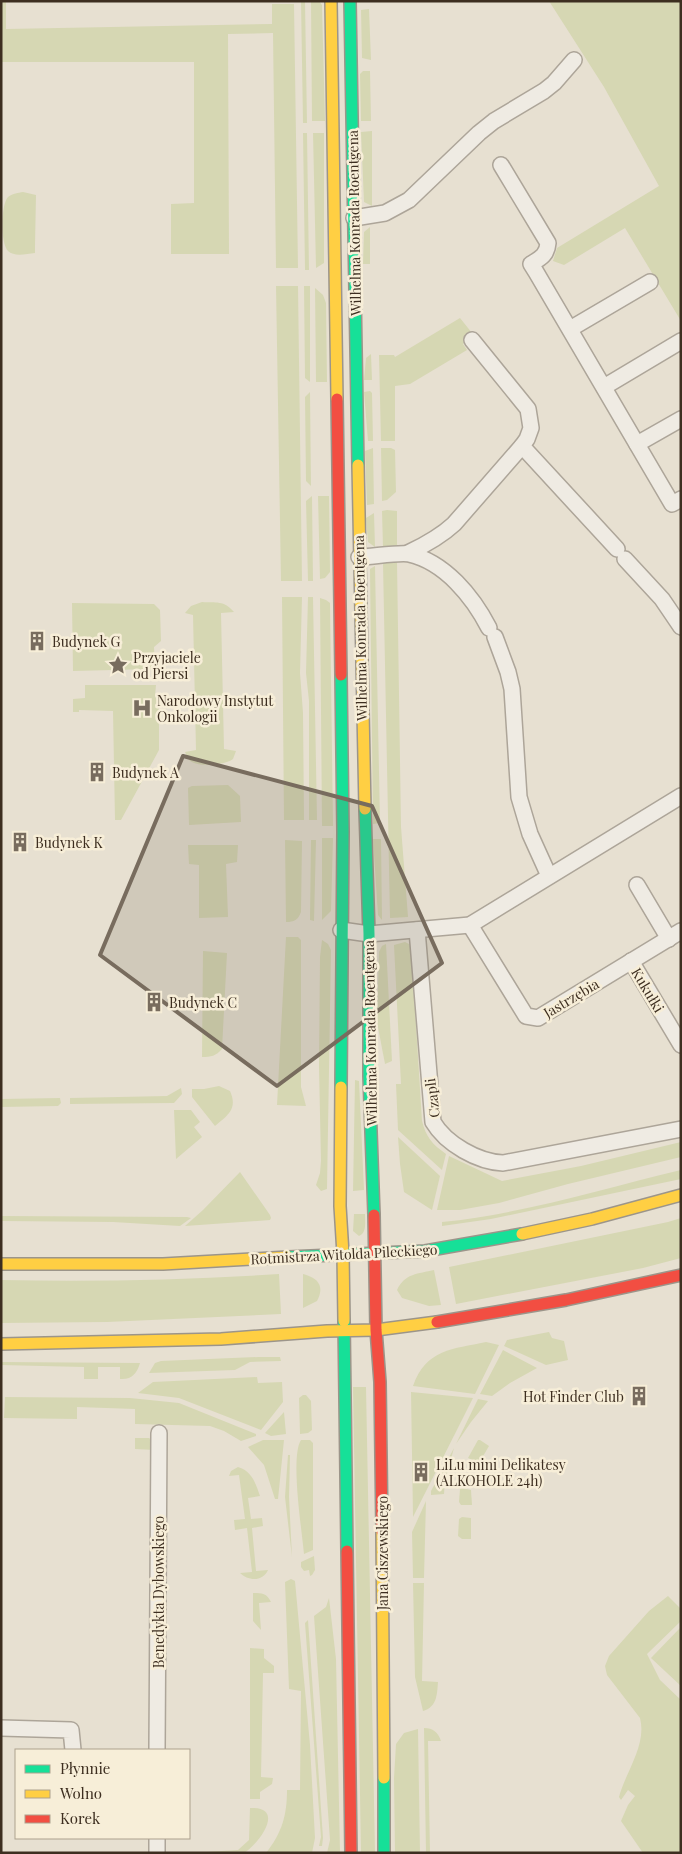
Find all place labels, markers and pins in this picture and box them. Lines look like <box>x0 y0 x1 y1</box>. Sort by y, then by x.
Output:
building icon: Budynek G <box>26 630 48 652</box>
place label: Budynek G <box>52 632 121 651</box>
place label: Przyjaciele od Piersi <box>133 648 201 683</box>
place icon: Przyjaciele od Piersi <box>107 654 129 676</box>
place label: Narodowy Instytut Onkologii <box>157 691 274 726</box>
hospital icon: Narodowy Instytut Onkologii <box>131 697 153 719</box>
building icon: Budynek A <box>86 761 108 783</box>
place label: Budynek A <box>112 763 179 782</box>
building icon: Budynek K <box>9 831 31 853</box>
place label: Budynek K <box>35 833 104 852</box>
building icon: Budynek C <box>143 991 165 1013</box>
place label: Budynek C <box>169 993 237 1012</box>
building icon: Hot Finder Club <box>628 1385 650 1407</box>
place label: Hot Finder Club <box>523 1387 624 1406</box>
place label: LiLu mini Delikatesy (ALKOHOLE 24h) <box>436 1455 566 1490</box>
building icon: LiLu mini Delikatesy (ALKOHOLE 24h) <box>410 1461 432 1483</box>

